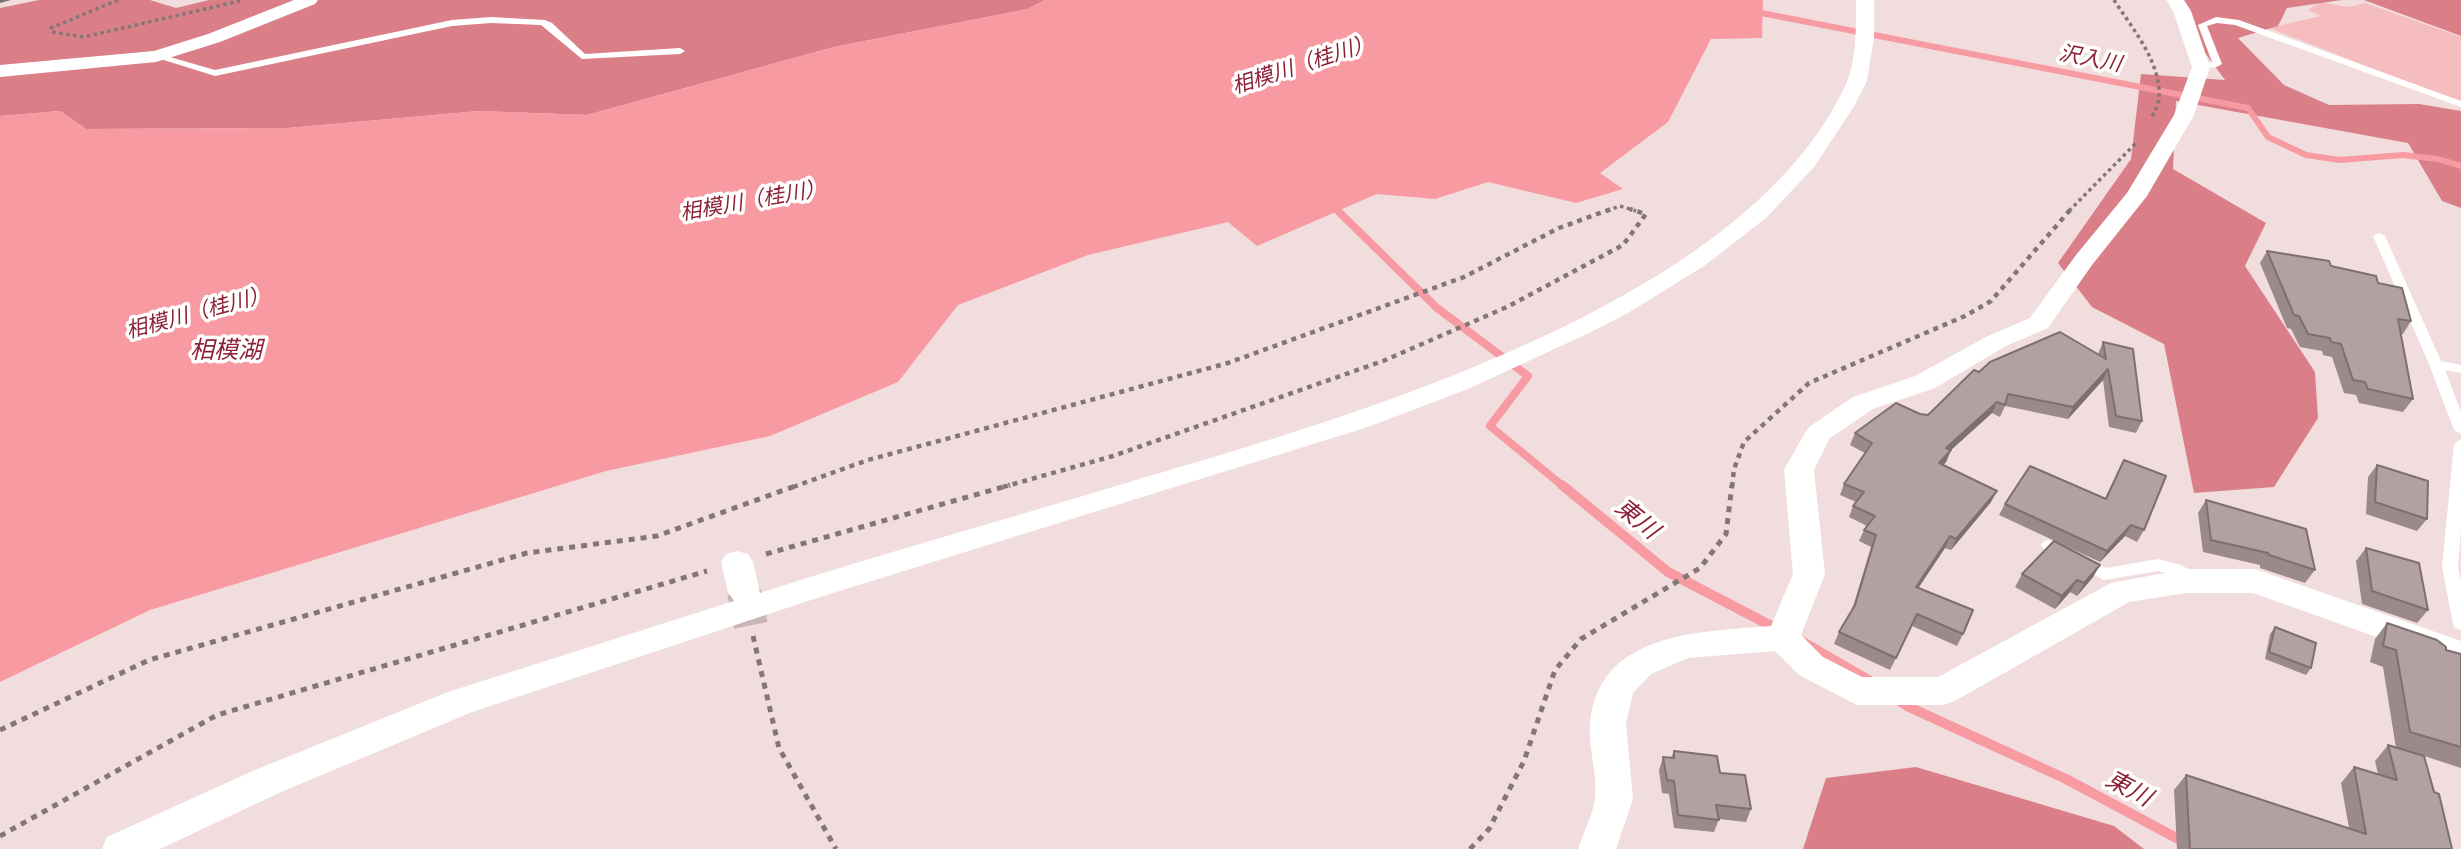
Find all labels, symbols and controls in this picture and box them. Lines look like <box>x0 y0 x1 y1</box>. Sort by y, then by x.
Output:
water label: 相模川（桂川） <box>1229 31 1377 101</box>
water label: 沢入川 <box>2057 42 2123 78</box>
water label: 相模川（桂川） <box>678 177 828 227</box>
water label: 相模川（桂川） <box>124 283 272 345</box>
water label: 相模湖 <box>190 338 262 366</box>
water label: 東川 <box>1608 494 1664 546</box>
water label: 東川 <box>2100 766 2156 814</box>

